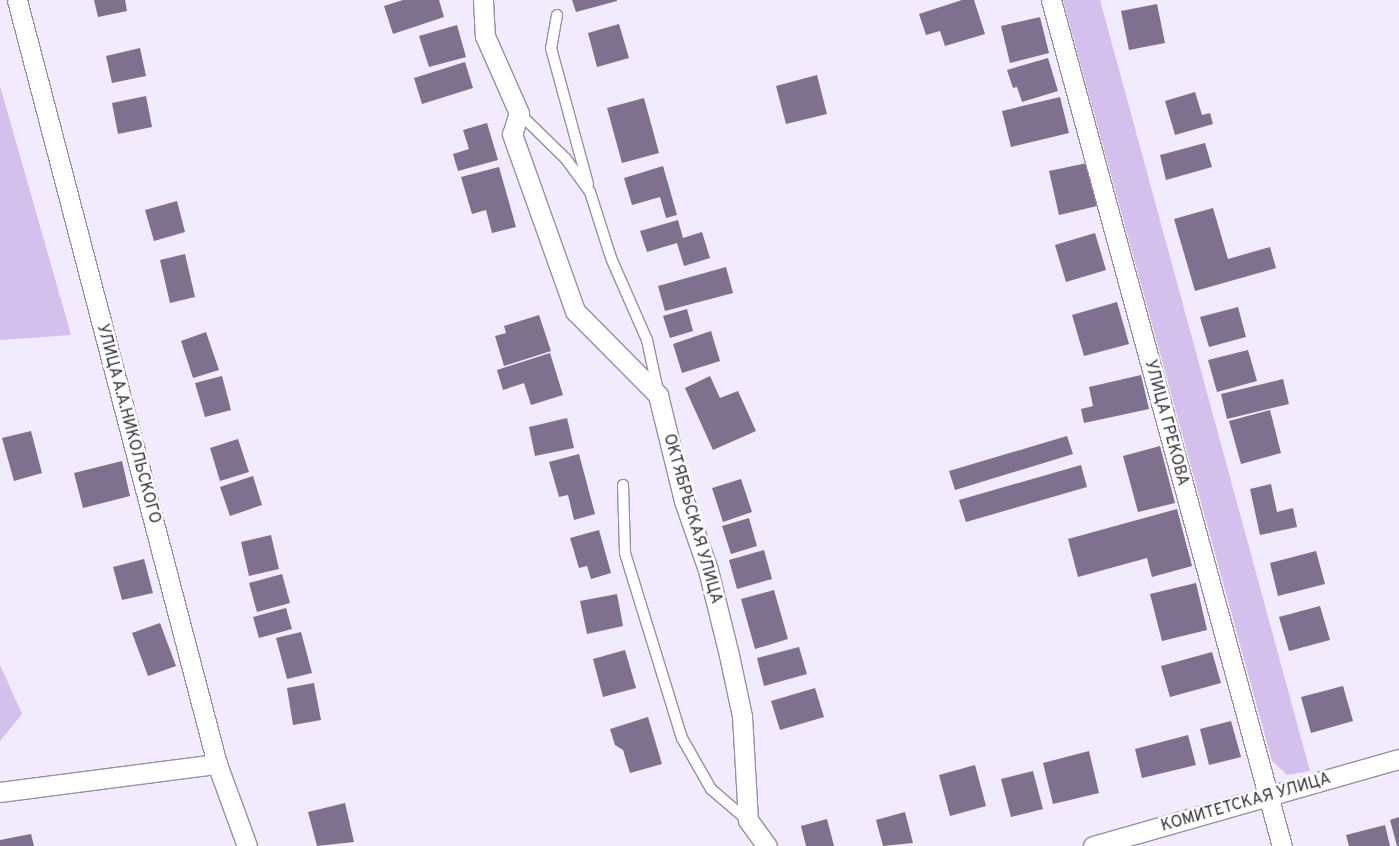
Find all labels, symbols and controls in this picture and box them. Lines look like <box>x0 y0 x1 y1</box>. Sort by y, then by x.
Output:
street label: УЛИЦА А.А.НИКОЛЬСКОГО <box>92 321 164 527</box>
street label: УЛИЦА ГРЕКОВА <box>1140 358 1192 488</box>
street label: ОКТЯБРЬСКАЯ УЛИЦА <box>659 432 725 606</box>
street label: КОМИТЕТСКАЯ УЛИЦА <box>1159 770 1333 836</box>

